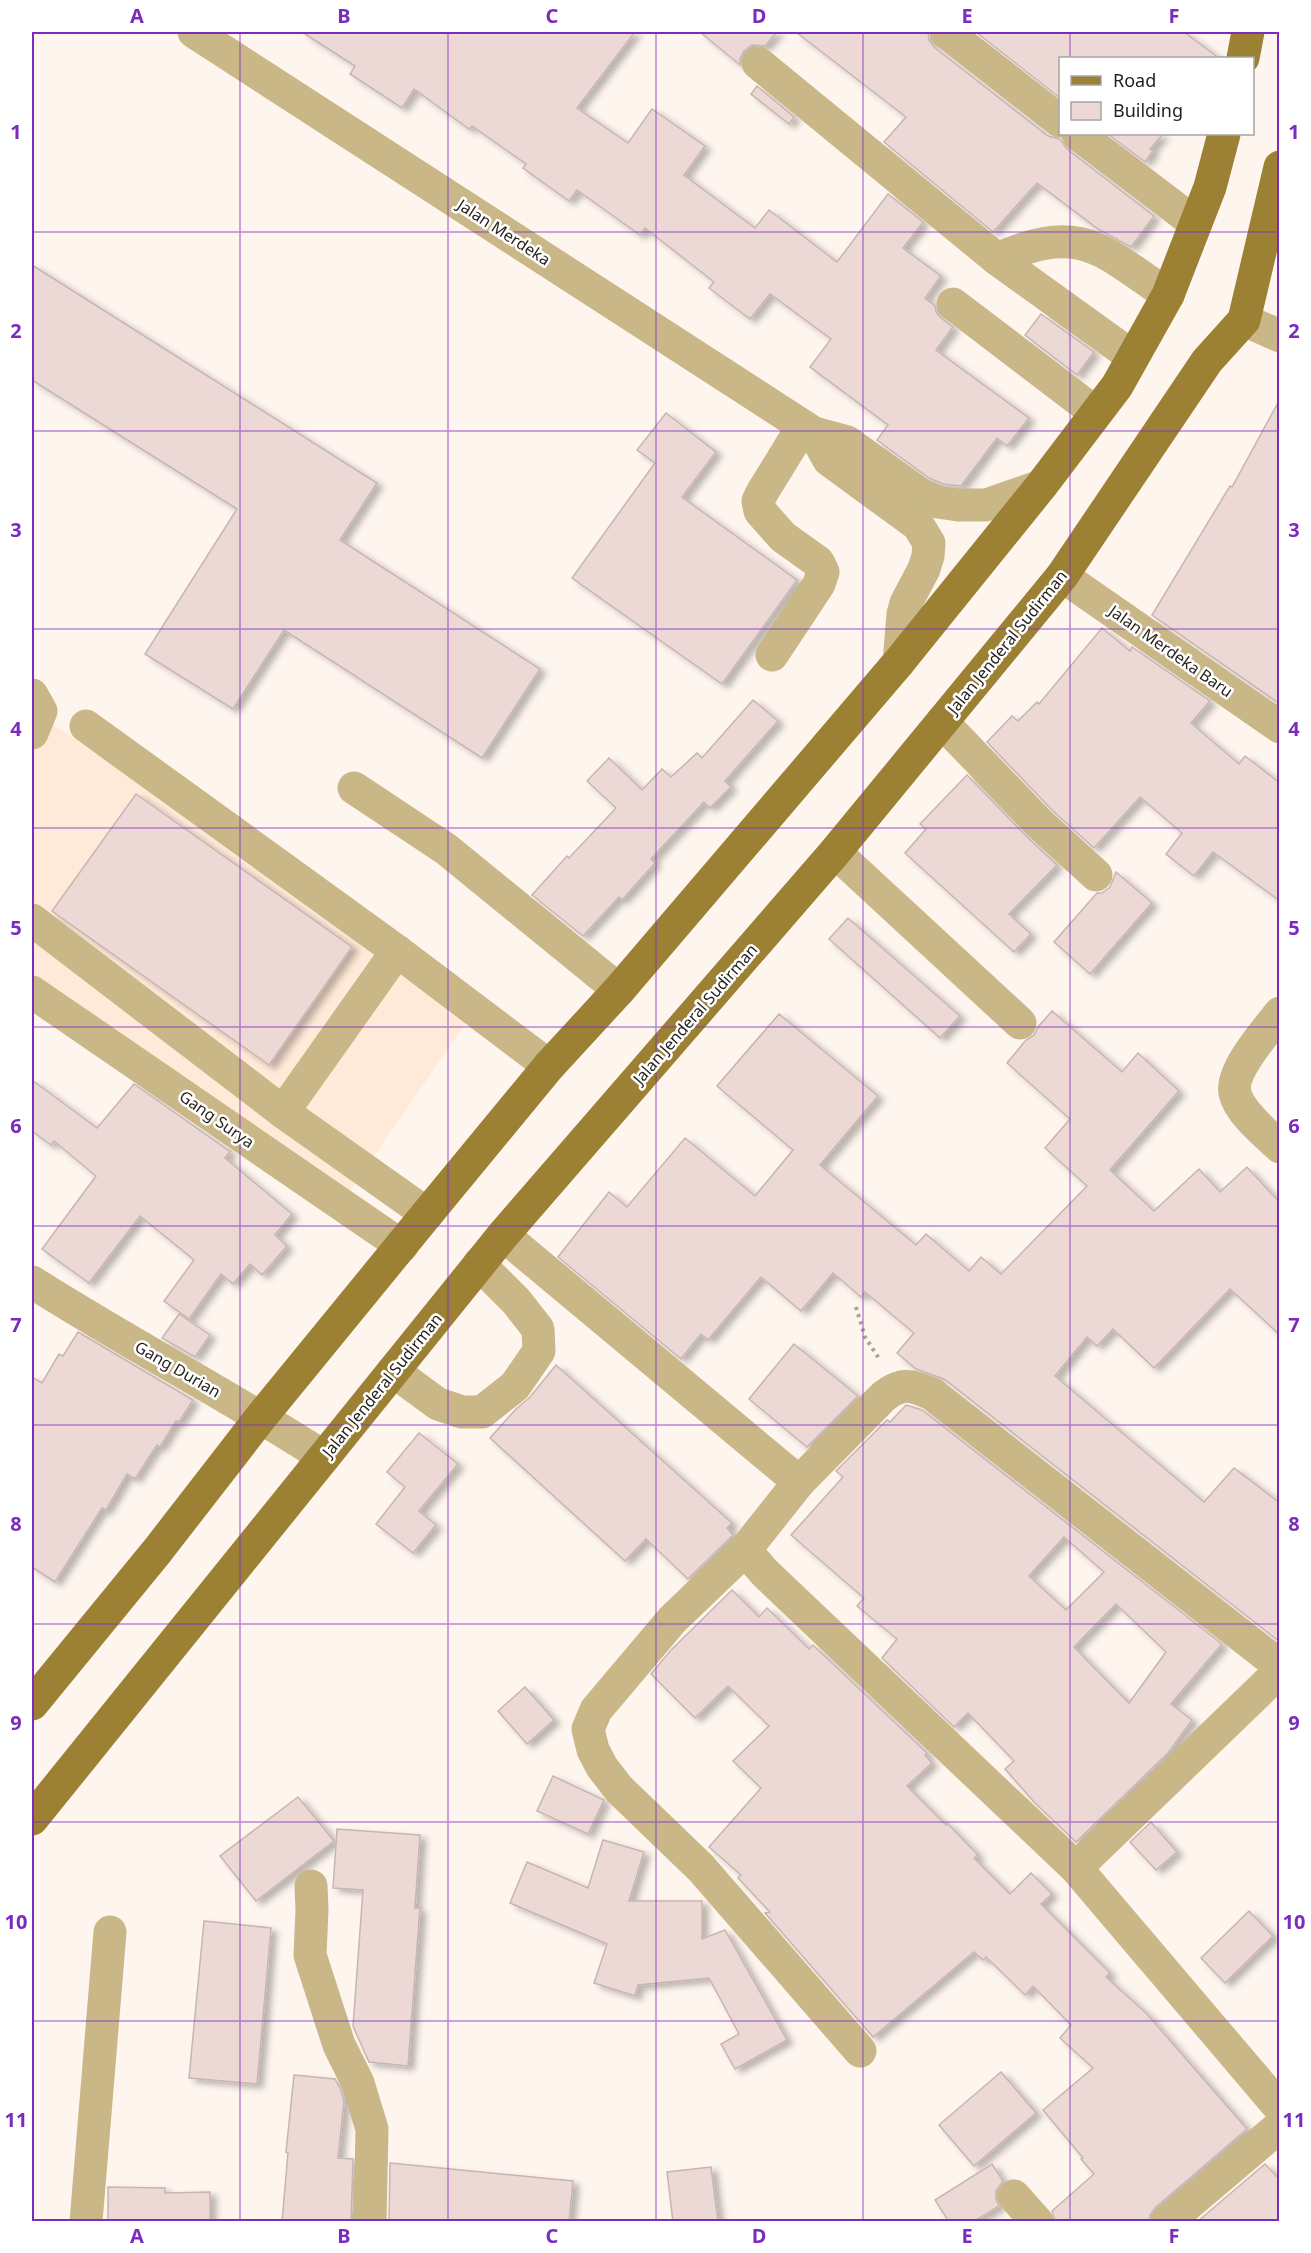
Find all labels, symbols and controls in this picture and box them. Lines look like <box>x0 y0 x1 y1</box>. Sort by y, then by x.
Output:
text: A <box>130 2 144 29</box>
text: B <box>337 2 351 29</box>
text: C <box>546 2 559 29</box>
text: D <box>752 2 766 29</box>
text: E <box>961 2 973 29</box>
text: F <box>1169 2 1179 29</box>
legend <box>1059 57 1254 135</box>
text: Road <box>1113 68 1156 92</box>
text: Building <box>1113 98 1183 122</box>
text: 1 <box>10 118 22 145</box>
text: 1 <box>1288 118 1300 145</box>
street label: Jalan Merdeka <box>452 193 555 270</box>
text: 2 <box>10 317 22 344</box>
text: 2 <box>1288 317 1300 344</box>
text: 3 <box>10 516 22 543</box>
text: 3 <box>1288 516 1300 543</box>
street label: Jalan Jenderal Sudirman <box>941 565 1072 720</box>
street label: Jalan Merdeka Baru <box>1103 599 1237 702</box>
text: 4 <box>10 715 22 742</box>
text: 4 <box>1288 715 1300 742</box>
text: 5 <box>10 914 22 941</box>
text: 5 <box>1288 914 1300 941</box>
street label: Jalan Jenderal Sudirman <box>627 939 762 1090</box>
street label: Gang Surya <box>175 1085 259 1153</box>
text: 6 <box>10 1112 22 1139</box>
text: 6 <box>1288 1112 1300 1139</box>
street label: Jalan Jenderal Sudirman <box>316 1308 447 1463</box>
text: 7 <box>10 1311 22 1338</box>
text: 7 <box>1288 1311 1300 1338</box>
street label: Gang Durian <box>131 1336 225 1402</box>
text: 8 <box>10 1510 22 1537</box>
text: 8 <box>1288 1510 1300 1537</box>
text: 9 <box>10 1709 22 1736</box>
text: 9 <box>1288 1709 1300 1736</box>
text: 10 <box>5 1908 27 1935</box>
text: 10 <box>1283 1908 1305 1935</box>
text: 11 <box>5 2106 27 2133</box>
text: 11 <box>1283 2106 1305 2133</box>
text: A <box>130 2222 144 2249</box>
text: B <box>337 2222 351 2249</box>
text: C <box>546 2222 559 2249</box>
text: D <box>752 2222 766 2249</box>
text: E <box>961 2222 973 2249</box>
text: F <box>1169 2222 1179 2249</box>

